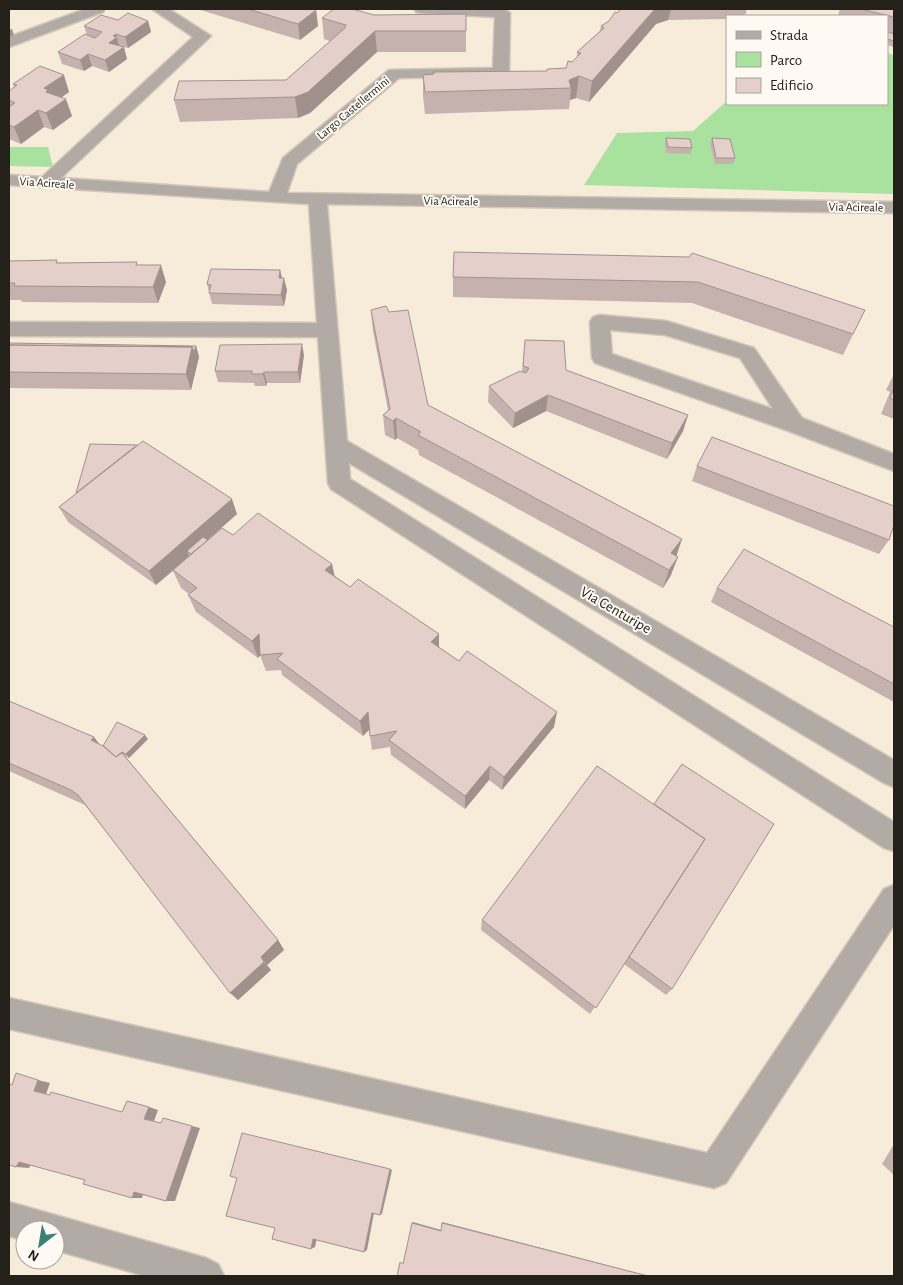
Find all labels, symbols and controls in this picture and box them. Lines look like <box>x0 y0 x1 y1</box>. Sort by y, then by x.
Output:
legend <box>726 15 888 105</box>
text: Strada <box>770 28 808 43</box>
text: Parco <box>770 53 802 68</box>
street label: Largo Castellermini <box>315 74 391 142</box>
text: Edificio <box>770 78 813 93</box>
street label: Via Acireale <box>19 175 75 191</box>
street label: Via Acireale <box>423 195 479 207</box>
street label: Via Acireale <box>828 201 884 213</box>
street label: Via Centuripe <box>578 584 654 637</box>
north arrow <box>15 1220 65 1270</box>
text: N <box>26 1247 42 1264</box>

